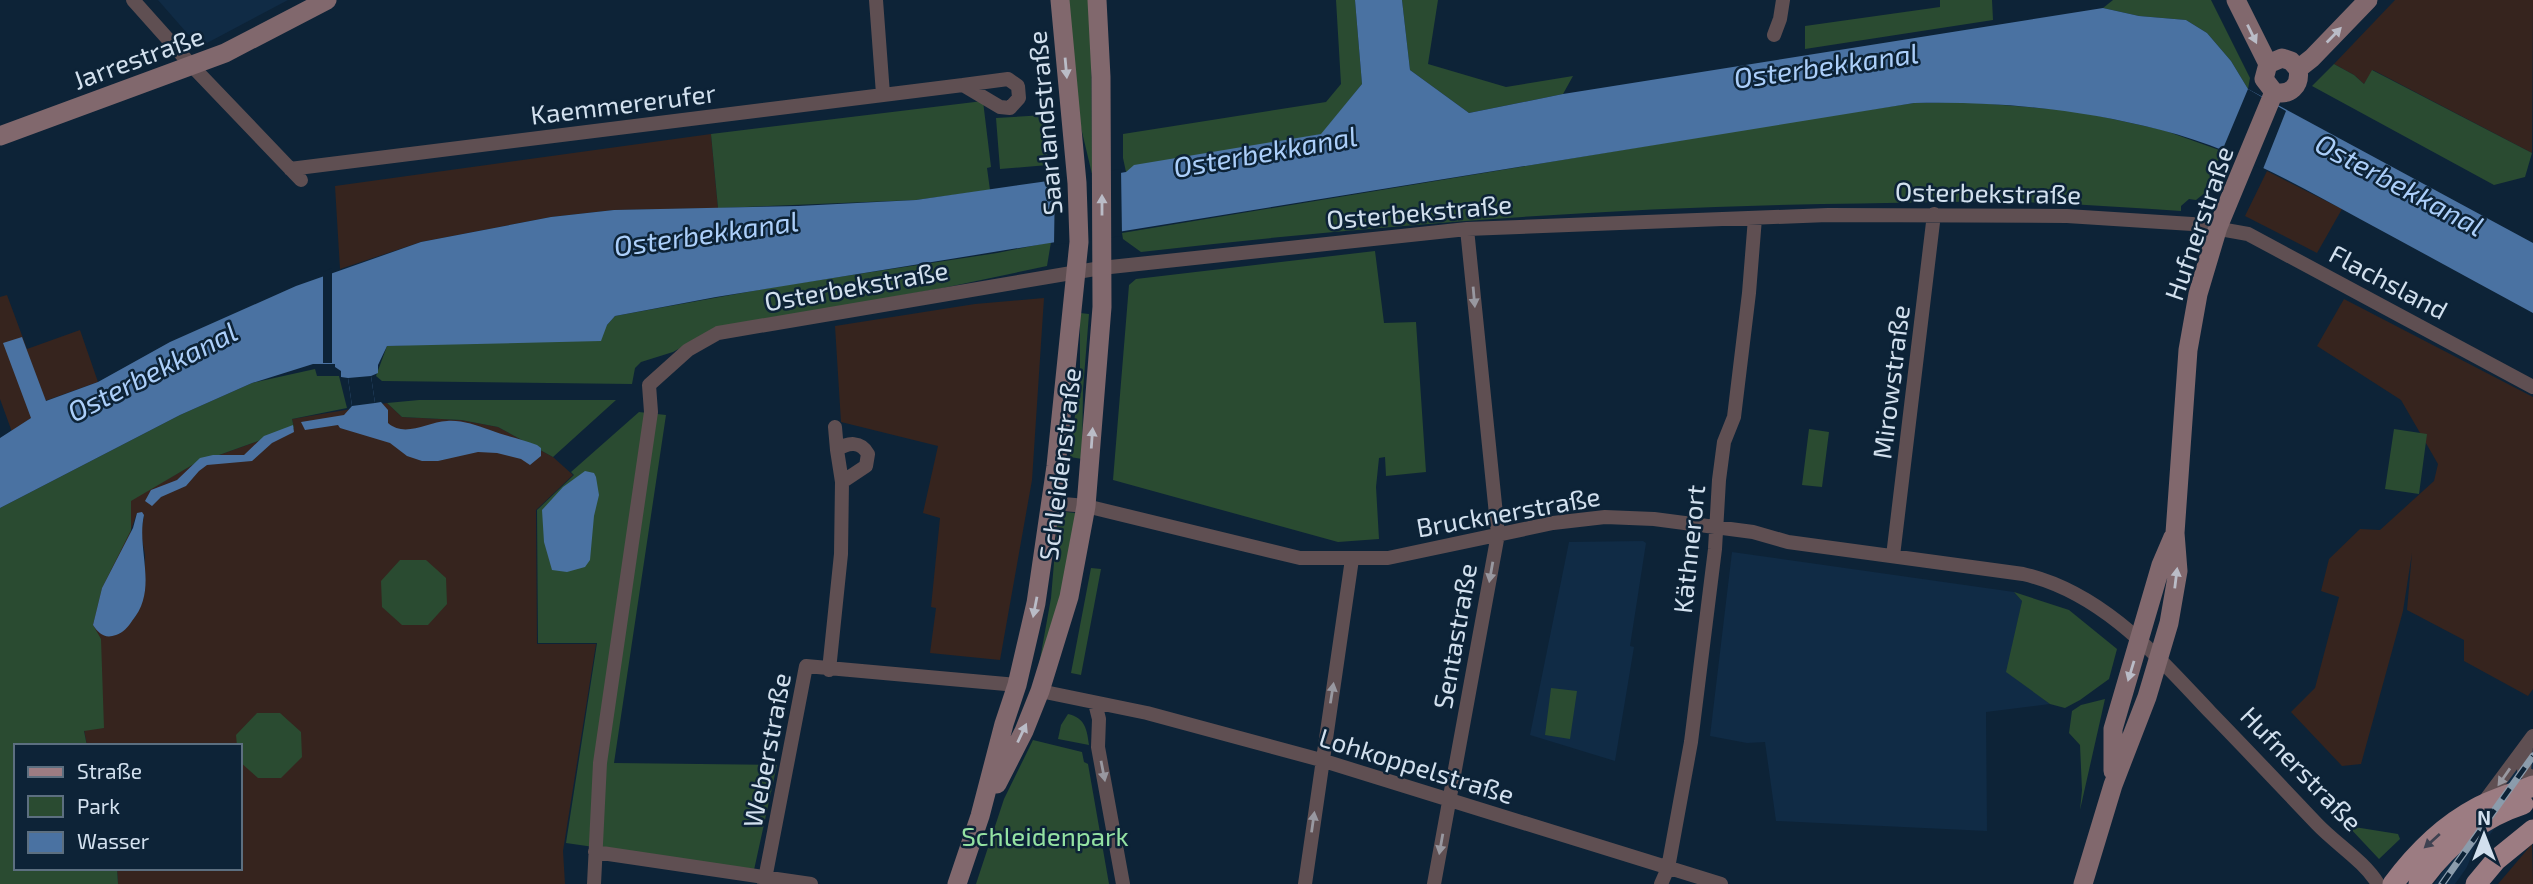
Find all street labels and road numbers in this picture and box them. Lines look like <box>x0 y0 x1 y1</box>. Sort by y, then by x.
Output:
street label: Jarrestraße <box>68 19 208 95</box>
street label: Saarlandstraße <box>1021 30 1067 216</box>
street label: Kaemmererufer <box>529 76 717 130</box>
street label: Hufnerstraße <box>2157 142 2239 304</box>
street label: Osterbekstraße <box>1895 175 2081 209</box>
street label: Osterbekstraße <box>1325 187 1513 235</box>
street label: Flachsland <box>2325 237 2453 325</box>
street label: Osterbekstraße <box>762 254 950 316</box>
street label: Mirowstraße <box>1865 303 1915 461</box>
street label: Schleidenstraße <box>1032 366 1086 562</box>
street label: Brucknerstraße <box>1414 480 1602 542</box>
street label: Käthnerort <box>1666 483 1710 615</box>
street label: Sentastraße <box>1426 561 1482 711</box>
street label: Weberstraße <box>736 670 796 830</box>
street label: Hufnerstraße <box>2235 699 2369 837</box>
street label: Lohkoppelstraße <box>1316 721 1518 809</box>

